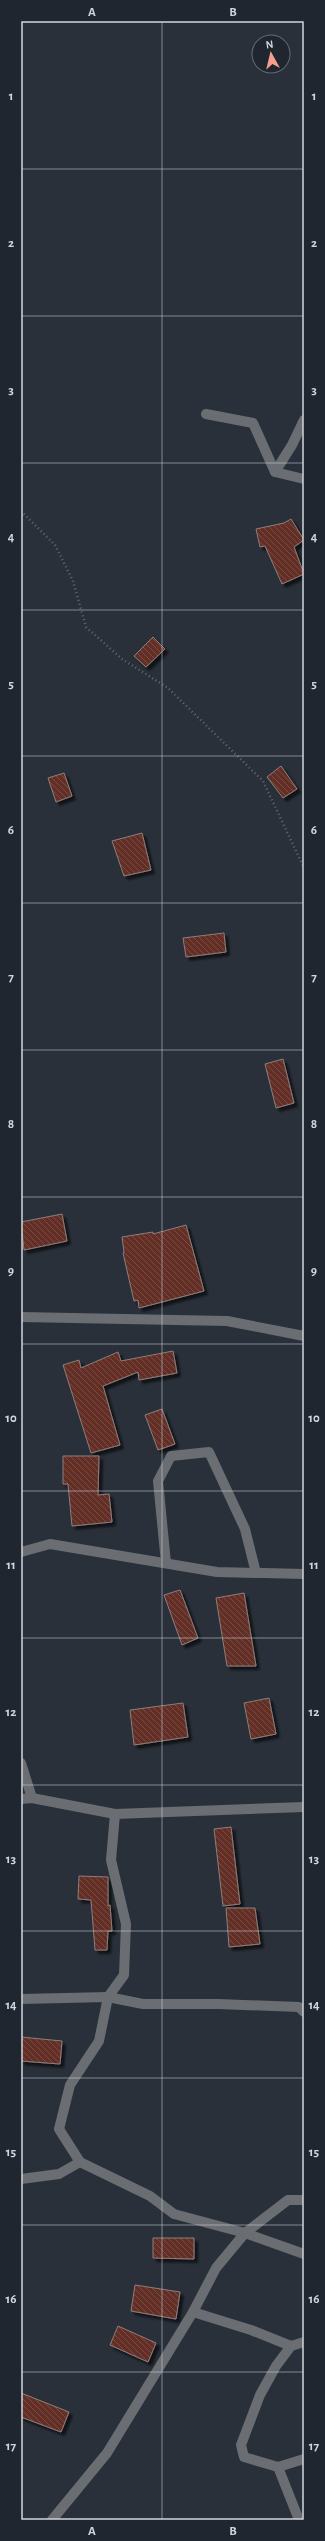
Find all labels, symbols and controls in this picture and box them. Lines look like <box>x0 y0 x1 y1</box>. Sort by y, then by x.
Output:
text: A <box>88 6 96 19</box>
text: B <box>229 6 237 19</box>
north arrow <box>251 34 291 74</box>
text: N <box>265 39 274 51</box>
text: 1 <box>9 90 13 103</box>
text: 1 <box>312 90 316 103</box>
text: 2 <box>8 237 14 250</box>
text: 2 <box>311 237 317 250</box>
text: 3 <box>8 384 14 397</box>
text: 3 <box>311 384 317 397</box>
text: 4 <box>8 531 15 544</box>
text: 4 <box>311 531 318 544</box>
text: 5 <box>8 678 14 691</box>
text: 5 <box>311 678 317 691</box>
text: 6 <box>8 824 14 837</box>
text: 6 <box>311 824 317 837</box>
text: 7 <box>8 971 14 984</box>
text: 7 <box>311 971 317 984</box>
text: 8 <box>8 1118 14 1131</box>
text: 8 <box>311 1118 317 1131</box>
text: 9 <box>8 1265 14 1278</box>
text: 9 <box>311 1265 317 1278</box>
text: 10 <box>5 1412 17 1425</box>
text: 10 <box>308 1412 320 1425</box>
text: 11 <box>6 1559 16 1572</box>
text: 11 <box>309 1559 319 1572</box>
text: 12 <box>6 1706 16 1719</box>
text: 12 <box>309 1706 319 1719</box>
text: 13 <box>6 1853 17 1866</box>
text: 13 <box>309 1853 320 1866</box>
text: 14 <box>5 1999 17 2012</box>
text: 14 <box>308 1999 320 2012</box>
text: 15 <box>6 2146 17 2159</box>
text: 15 <box>309 2146 320 2159</box>
text: 16 <box>6 2293 16 2306</box>
text: 16 <box>309 2293 319 2306</box>
text: 17 <box>6 2440 17 2453</box>
text: 17 <box>309 2440 320 2453</box>
text: A <box>88 2525 96 2538</box>
text: B <box>229 2525 237 2538</box>

